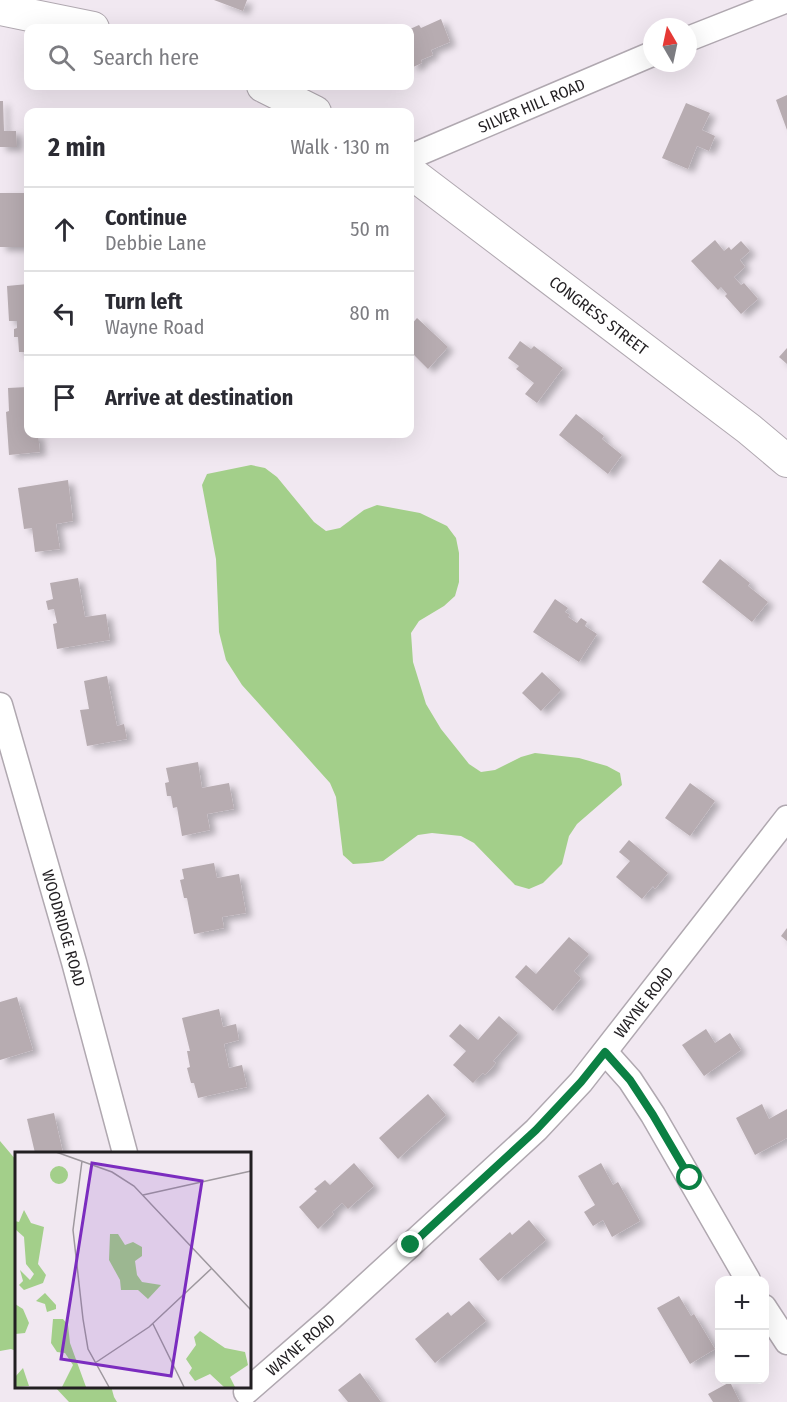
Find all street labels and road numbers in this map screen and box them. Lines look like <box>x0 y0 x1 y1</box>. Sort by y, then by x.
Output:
street label: SILVER HILL ROAD <box>475 75 588 137</box>
street label: CONGRESS STREET <box>546 272 652 359</box>
street label: WOODRIDGE ROAD <box>38 868 89 988</box>
street label: WAYNE ROAD <box>610 963 677 1042</box>
street label: WAYNE ROAD <box>262 1310 339 1380</box>

